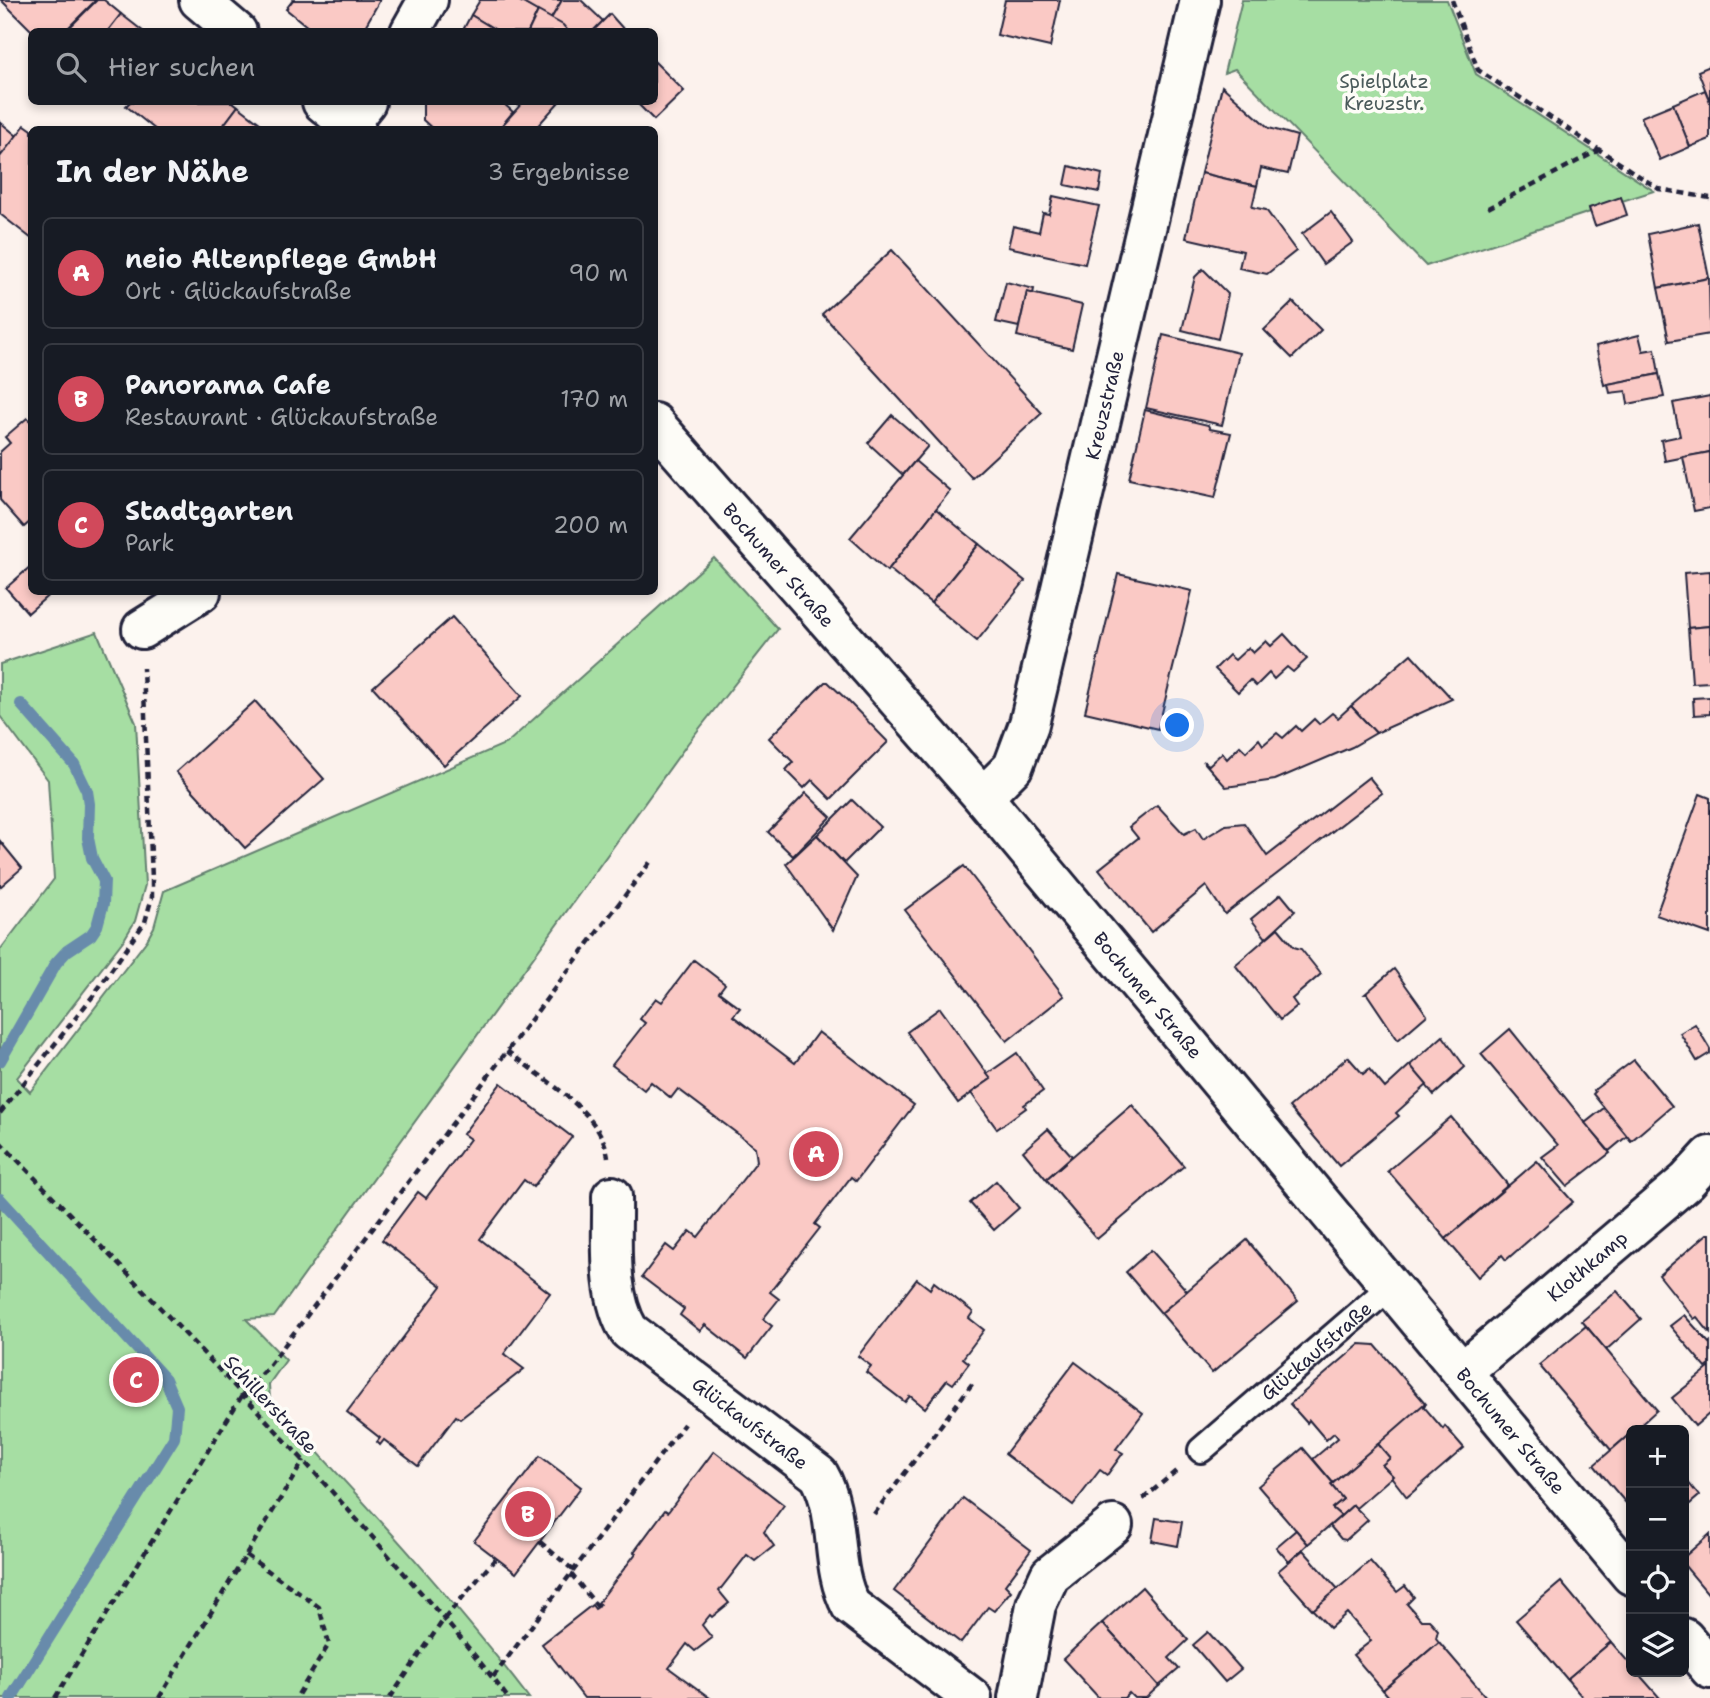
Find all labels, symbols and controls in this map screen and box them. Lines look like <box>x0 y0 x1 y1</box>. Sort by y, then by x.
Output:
search box <box>28 28 658 105</box>
icon: search <box>52 48 90 86</box>
text: Hier suchen <box>108 49 255 84</box>
park label: Spielplatz Kreuzstr. <box>1339 69 1429 116</box>
text: In der Nähe <box>56 151 249 192</box>
text: 3 Ergebnisse <box>488 157 630 187</box>
text: neio Altenpflege GmbH <box>125 241 437 276</box>
text: A <box>72 258 90 288</box>
text: 90 m <box>568 258 628 288</box>
text: Ort · Glückaufstraße <box>125 276 352 306</box>
street label: Kreuzstraße <box>1080 348 1130 462</box>
text: Panorama Cafe <box>125 367 331 402</box>
text: B <box>74 384 88 414</box>
text: 170 m <box>560 384 628 414</box>
text: Restaurant · Glückaufstraße <box>125 402 438 432</box>
text: Stadtgarten <box>125 493 293 528</box>
street label: Bochumer Straße <box>717 498 840 633</box>
text: C <box>74 510 88 540</box>
text: 200 m <box>553 510 628 540</box>
text: Park <box>125 528 174 558</box>
your location <box>1160 708 1194 742</box>
street label: Bochumer Straße <box>1088 927 1208 1064</box>
pin: A <box>793 1128 839 1180</box>
street label: Klothkamp <box>1542 1225 1633 1307</box>
street label: Glückaufstraße <box>1256 1296 1377 1406</box>
street label: Schillerstraße <box>219 1350 323 1459</box>
pin: C <box>113 1354 159 1406</box>
street label: Bochumer Straße <box>1450 1363 1571 1500</box>
street label: Glückaufstraße <box>687 1371 813 1475</box>
map controls <box>1626 1425 1689 1677</box>
button: + <box>1626 1425 1689 1488</box>
pin: B <box>505 1488 551 1540</box>
button: − <box>1626 1488 1689 1551</box>
button: locate <box>1626 1551 1689 1614</box>
button: layers <box>1626 1614 1689 1677</box>

